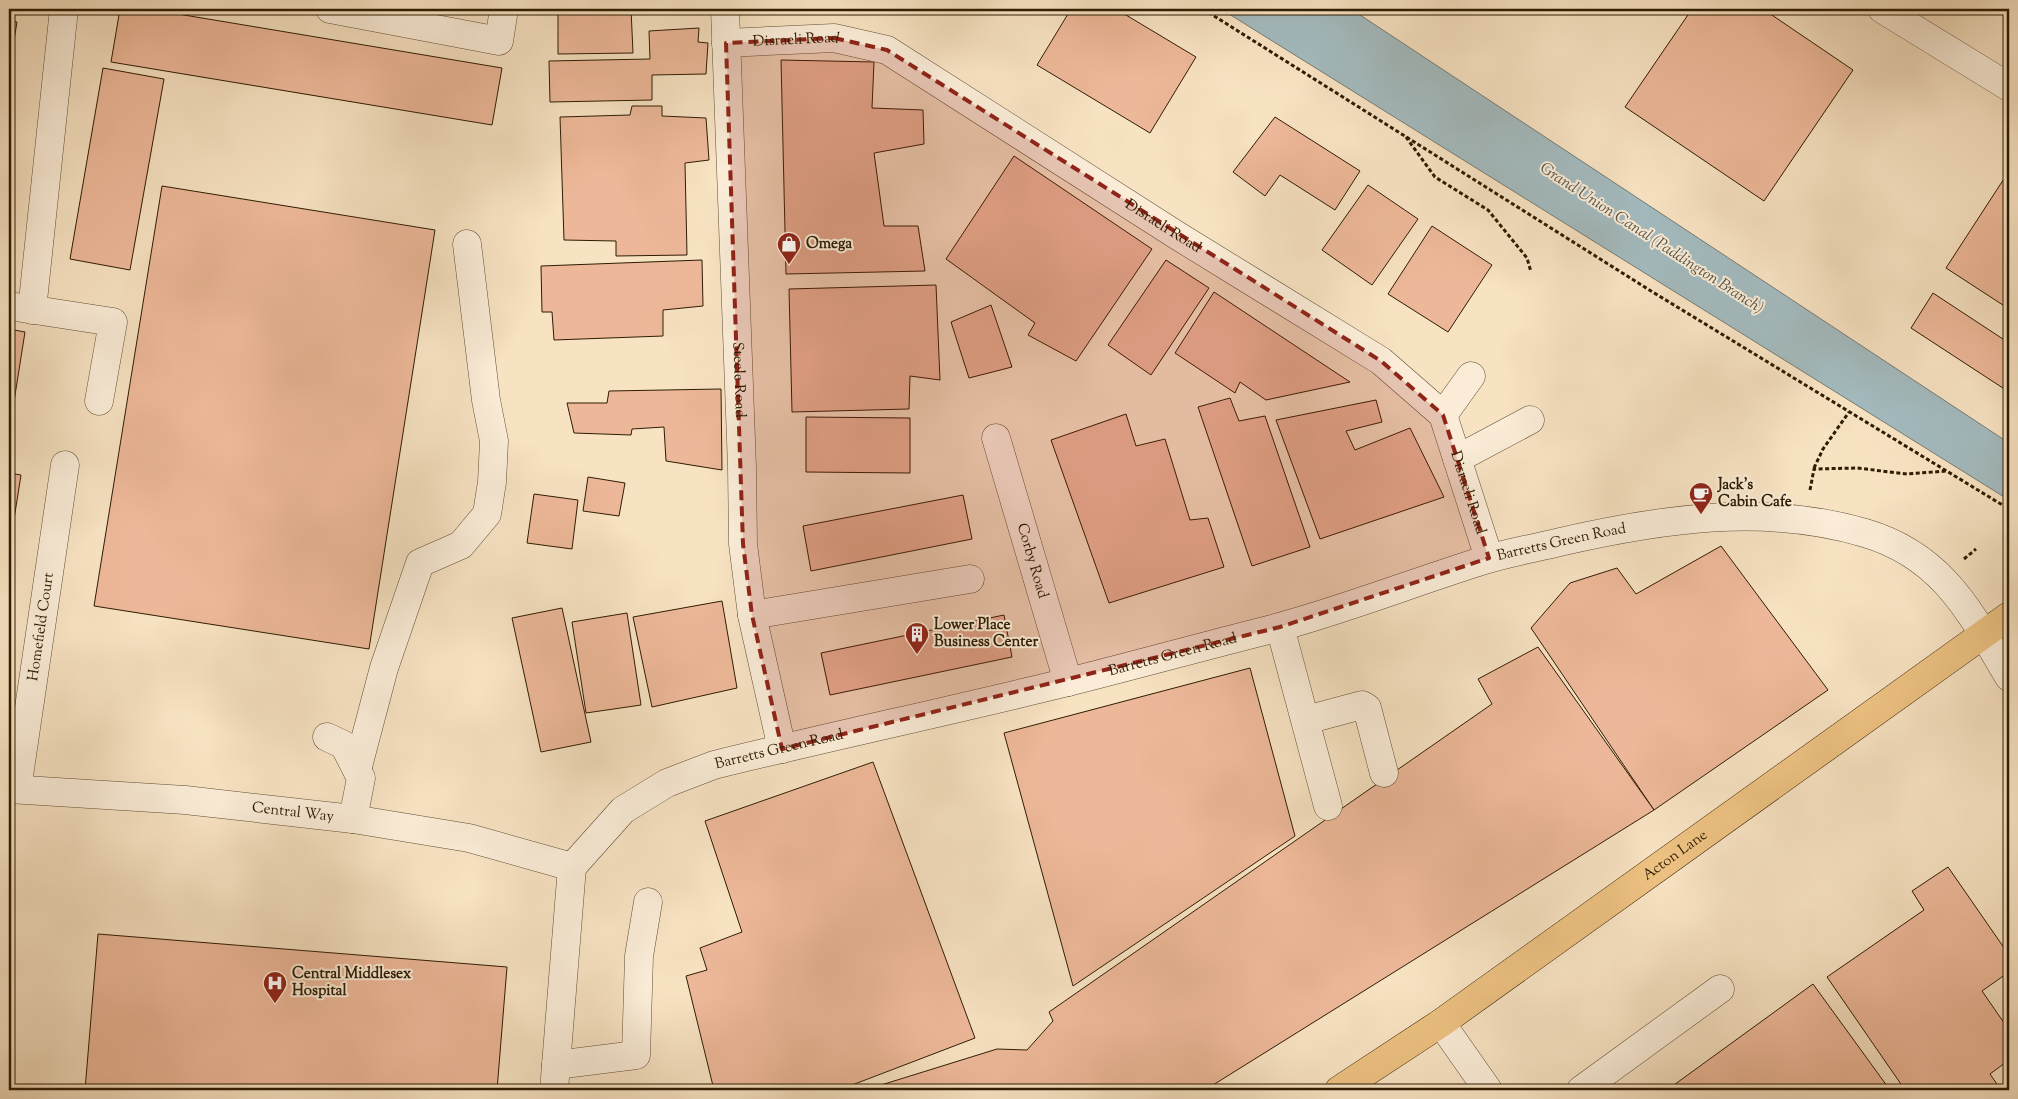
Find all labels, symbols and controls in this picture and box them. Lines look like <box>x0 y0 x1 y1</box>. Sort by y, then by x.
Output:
street label: Disraeli Road <box>752 27 842 52</box>
water label: Grand Union Canal (Paddington Branch) <box>1535 158 1767 320</box>
street label: Disraeli Road <box>1121 194 1206 259</box>
shop icon: Omega <box>776 231 802 265</box>
place label: Omega <box>806 234 852 255</box>
street label: Steele Road <box>727 341 751 419</box>
street label: Disraeli Road <box>1445 448 1491 538</box>
place label: Jack's Cabin Cafe <box>1717 475 1792 513</box>
cafe icon: Jack's Cabin Cafe <box>1688 481 1714 515</box>
street label: Barretts Green Road <box>1495 518 1628 567</box>
street label: Corby Road <box>1011 521 1053 601</box>
street label: Homefield Court <box>23 571 59 682</box>
place label: Lower Place Business Center <box>934 615 1038 653</box>
building icon: Lower Place Business Center <box>904 621 930 655</box>
street label: Barretts Green Road <box>1106 628 1240 682</box>
street label: Barretts Green Road <box>713 724 846 775</box>
street label: Central Way <box>251 797 336 827</box>
street label: Acton Lane <box>1638 825 1712 886</box>
place label: Central Middlesex Hospital <box>292 964 412 1002</box>
hospital icon: Central Middlesex Hospital <box>262 970 288 1004</box>

